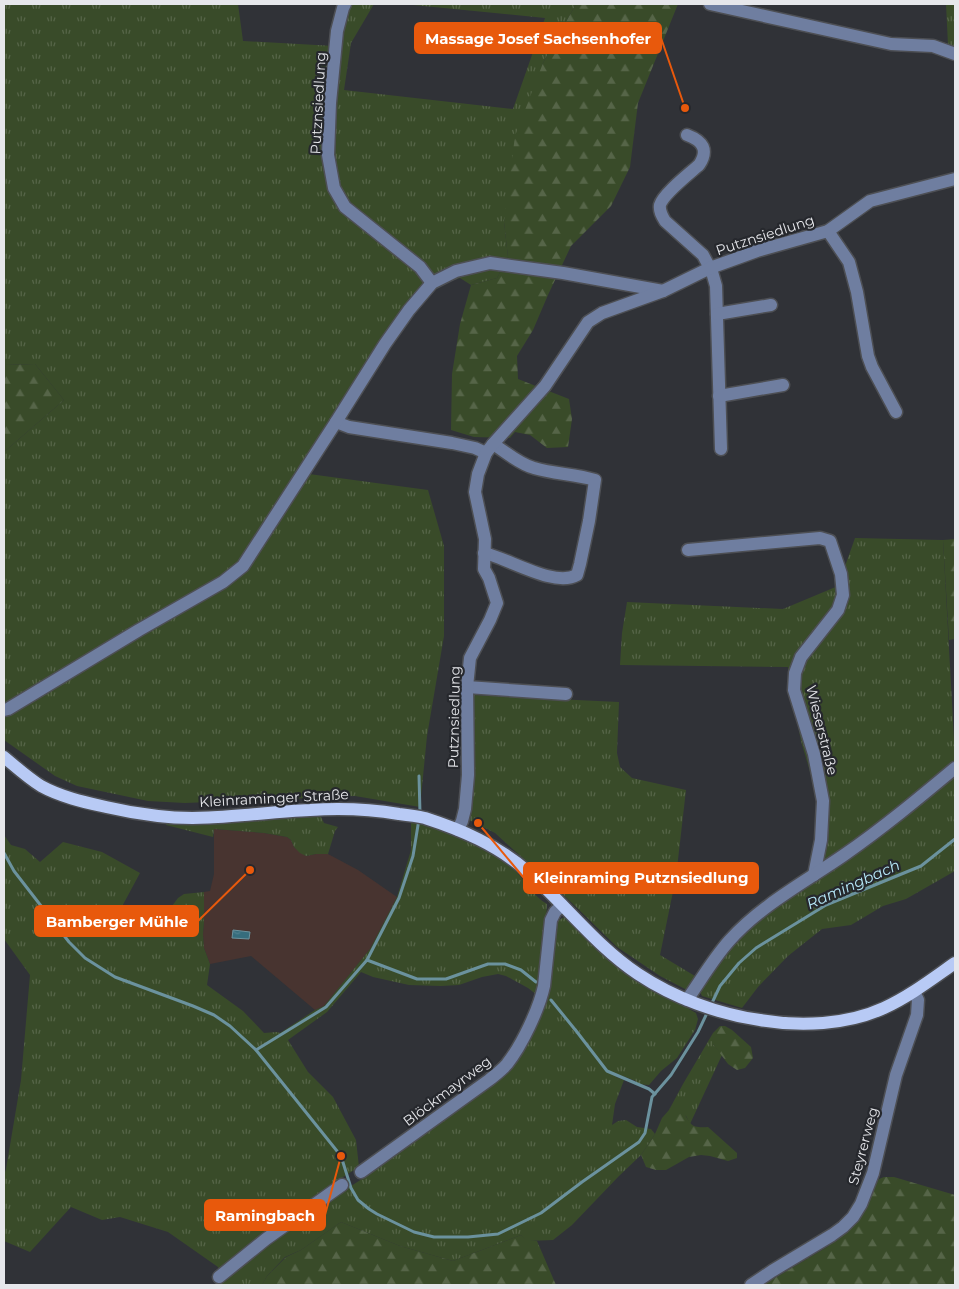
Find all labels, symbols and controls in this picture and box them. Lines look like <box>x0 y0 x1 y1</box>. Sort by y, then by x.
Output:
callout: Massage Josef Sachsenhofer <box>415 23 661 53</box>
text: Massage Josef Sachsenhofer <box>425 29 652 48</box>
street label: Putznsiedlung <box>306 51 330 155</box>
street label: Putznsiedlung <box>713 211 817 259</box>
street label: Putznsiedlung <box>444 666 464 768</box>
street label: Wieserstraße <box>802 683 842 777</box>
street label: Kleinraminger Straße <box>199 785 349 811</box>
water label: Ramingbach <box>803 855 903 913</box>
callout: Kleinraming Putznsiedlung <box>524 863 758 893</box>
text: Kleinraming Putznsiedlung <box>534 868 748 887</box>
callout: Bamberger Mühle <box>35 906 198 936</box>
text: Bamberger Mühle <box>46 912 188 931</box>
street label: Blöckmayrweg <box>399 1052 495 1130</box>
street label: Steyrerweg <box>844 1105 882 1187</box>
callout: Ramingbach <box>205 1200 325 1230</box>
text: Ramingbach <box>215 1206 315 1225</box>

